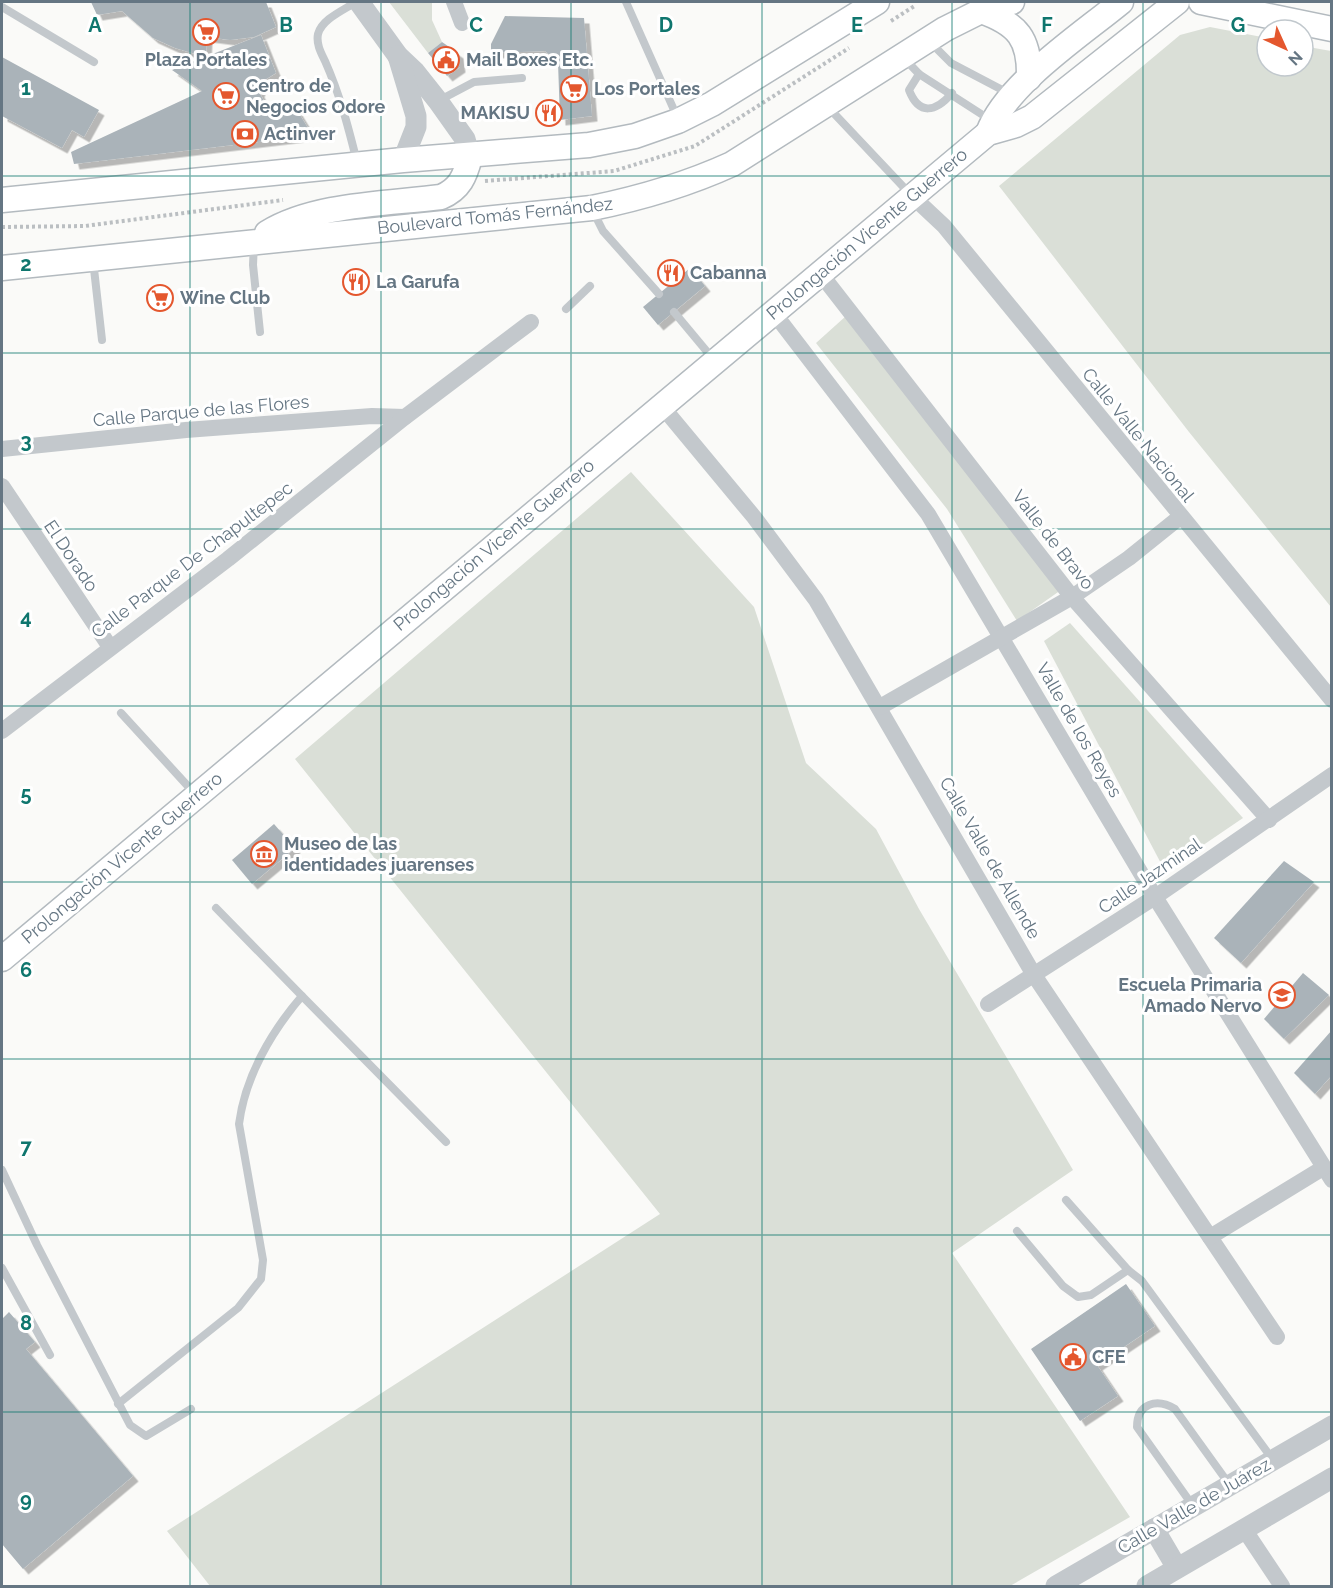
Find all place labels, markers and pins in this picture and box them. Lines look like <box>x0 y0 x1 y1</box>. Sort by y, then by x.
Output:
supermarket icon: Plaza Portales <box>191 17 221 47</box>
public building icon: Mail Boxes Etc. <box>431 45 461 75</box>
place label: Plaza Portales <box>145 49 267 70</box>
place label: Mail Boxes Etc. <box>466 49 593 70</box>
supermarket icon: Los Portales <box>559 74 589 104</box>
place label: Centro de Negocios Odore <box>246 75 386 117</box>
place label: Los Portales <box>594 78 700 99</box>
supermarket icon: Centro de Negocios Odore <box>211 81 241 111</box>
restaurant icon: MAKISU <box>534 98 564 128</box>
place label: MAKISU <box>461 102 530 123</box>
bank icon: Actinver <box>230 119 260 149</box>
place label: Actinver <box>264 123 336 144</box>
restaurant icon: Cabanna <box>656 258 686 288</box>
place label: Cabanna <box>690 262 767 283</box>
restaurant icon: La Garufa <box>341 267 371 297</box>
place label: La Garufa <box>376 271 460 292</box>
supermarket icon: Wine Club <box>145 283 175 313</box>
place label: Wine Club <box>180 287 270 308</box>
place label: Museo de las identidades juarenses <box>284 833 474 875</box>
museum icon: Museo de las identidades juarenses <box>249 839 279 869</box>
place label: Escuela Primaria Amado Nervo <box>1118 974 1262 1016</box>
school or university icon: Escuela Primaria Amado Nervo <box>1267 980 1297 1010</box>
public building icon: CFE <box>1058 1342 1088 1372</box>
place label: CFE <box>1092 1346 1126 1367</box>

